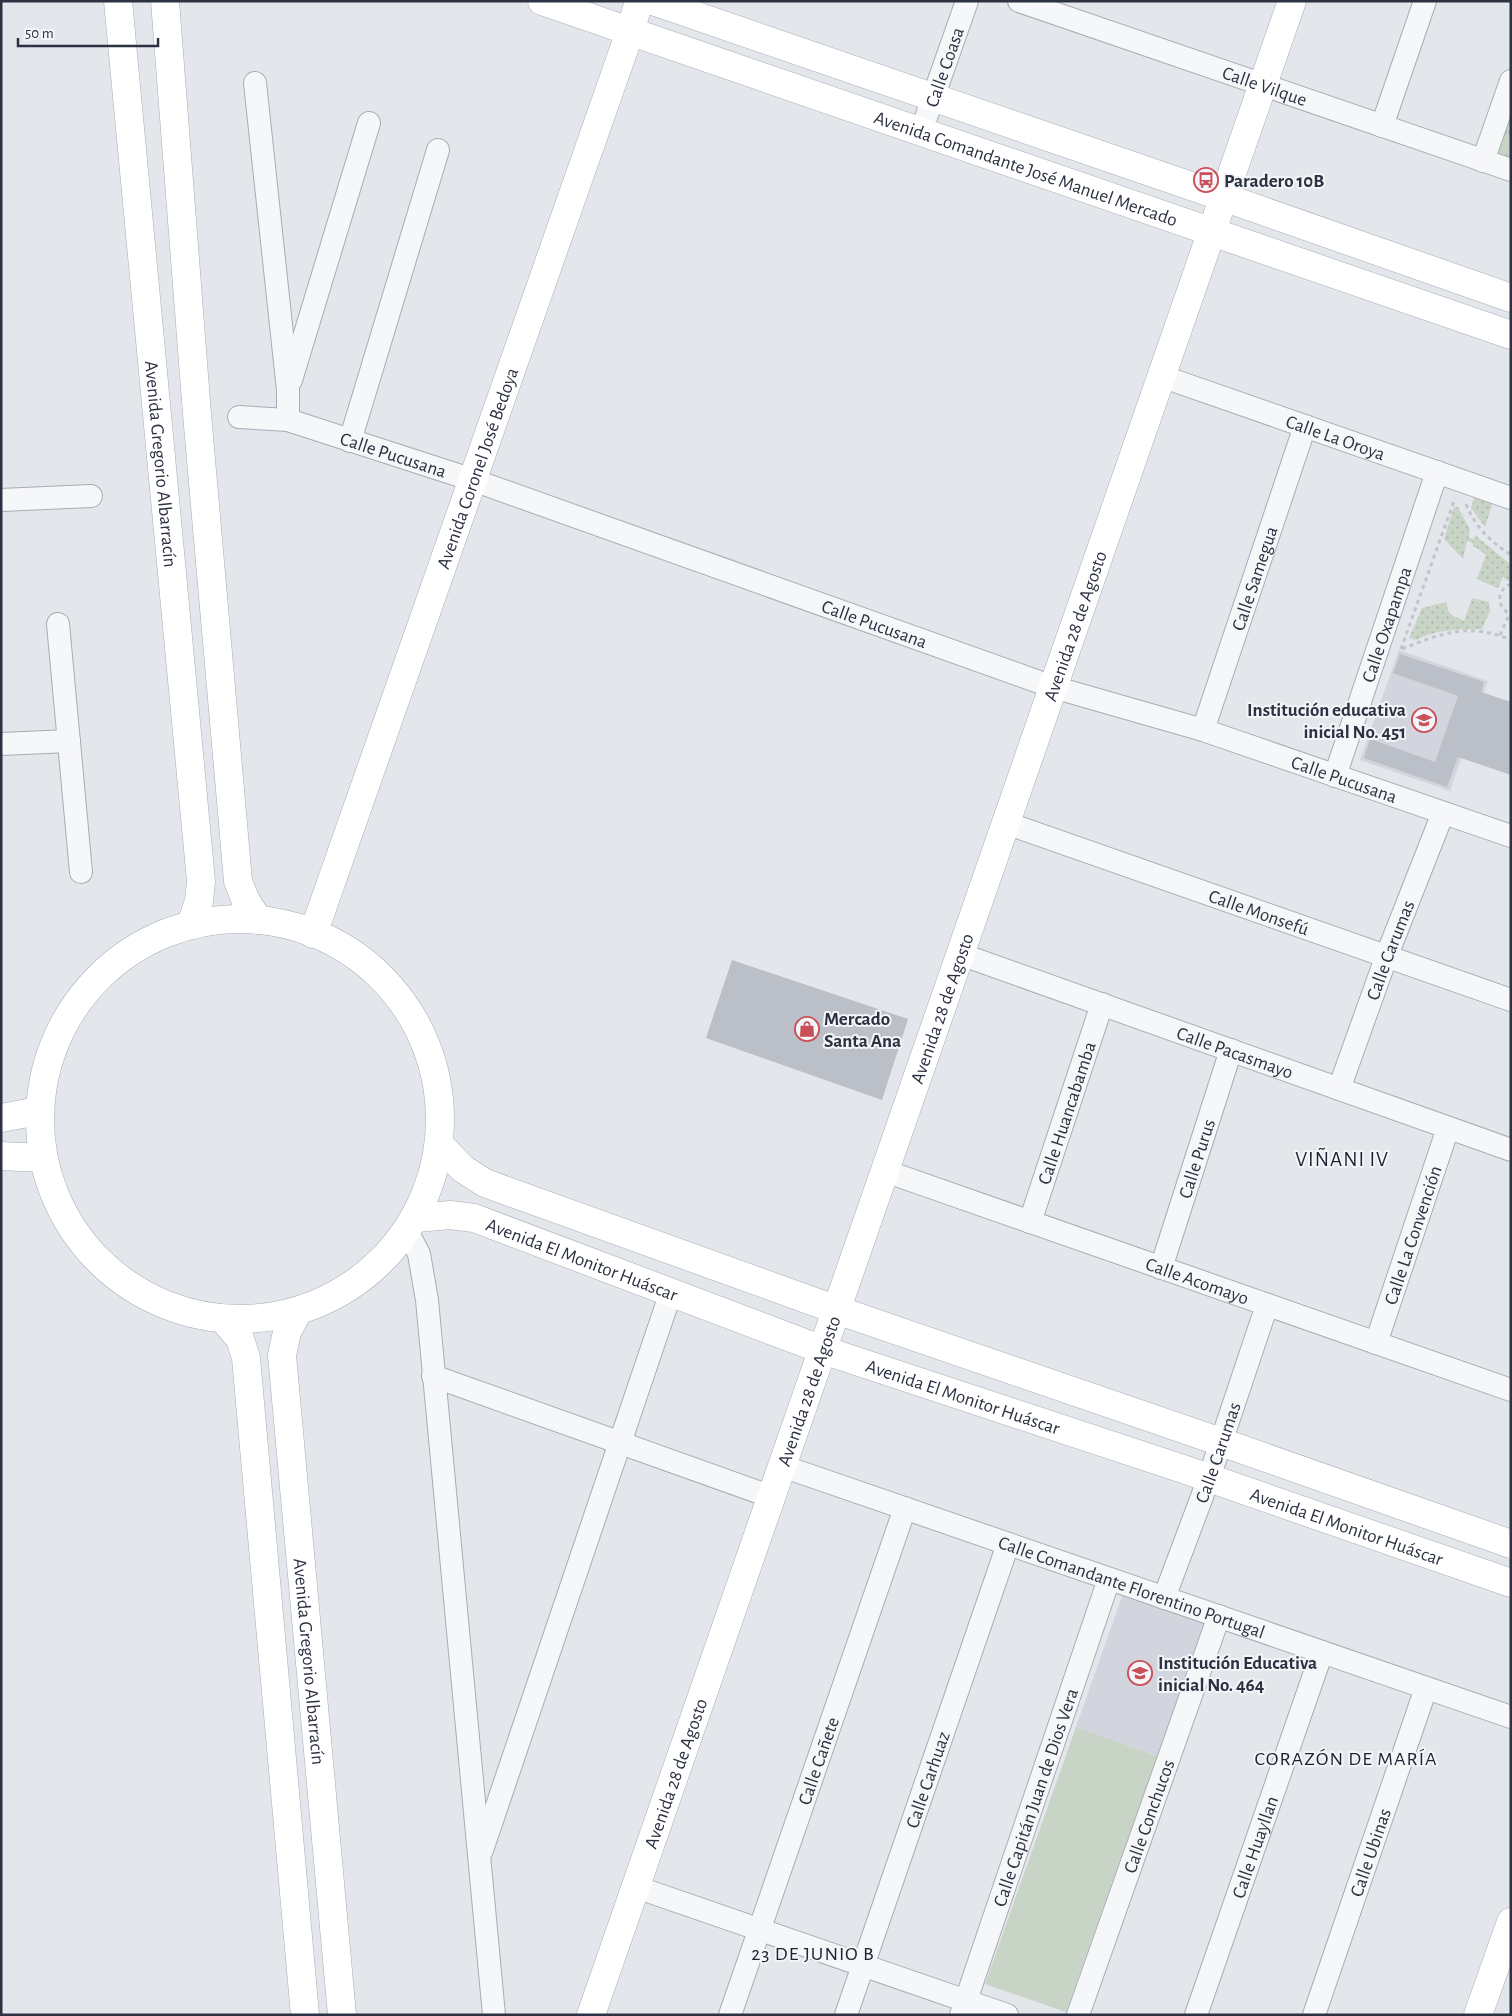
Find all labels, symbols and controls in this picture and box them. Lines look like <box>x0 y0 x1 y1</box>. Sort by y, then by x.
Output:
scale bar <box>18 15 158 47</box>
street label: Calle Coasa <box>922 25 968 110</box>
text: 50 m <box>25 26 54 41</box>
street label: Calle Vilque <box>1220 64 1309 110</box>
street label: Avenida Comandante José Manuel Mercado <box>871 108 1180 230</box>
bus stop icon: Paradero 10B <box>1193 167 1219 193</box>
place label: Paradero 10B <box>1224 172 1324 191</box>
street label: Avenida Gregorio Albarracín <box>141 360 179 568</box>
street label: Avenida Coronel José Bedoya <box>434 365 522 571</box>
street label: Calle La Oroya <box>1283 412 1387 464</box>
street label: Calle Pucusana <box>338 430 449 482</box>
street label: Calle Samegua <box>1229 524 1282 633</box>
street label: Avenida 28 de Agosto <box>1041 549 1111 704</box>
street label: Calle Oxapampa <box>1359 564 1416 685</box>
street label: Calle Pucusana <box>819 597 930 652</box>
place label: Institución educativa inicial No. 451 <box>1247 701 1406 742</box>
school or university icon: Institución educativa inicial No. 451 <box>1411 707 1437 733</box>
street label: Calle Pucusana <box>1289 753 1399 807</box>
street label: Calle Monsefú <box>1206 887 1311 939</box>
street label: Calle Carumas <box>1364 898 1419 1003</box>
street label: Avenida 28 de Agosto <box>908 931 978 1086</box>
place label: Mercado Santa Ana <box>824 1010 901 1051</box>
shop icon: Mercado Santa Ana <box>794 1016 820 1042</box>
street label: Calle Pacasmayo <box>1174 1024 1295 1083</box>
street label: Calle Huancabamba <box>1035 1039 1100 1187</box>
street label: Calle Purus <box>1176 1117 1219 1201</box>
district label: VIÑANI IV <box>1295 1147 1389 1170</box>
street label: Calle La Convención <box>1382 1164 1446 1307</box>
street label: Avenida El Monitor Huáscar <box>483 1216 680 1305</box>
street label: Calle Acomayo <box>1143 1255 1251 1309</box>
street label: Avenida 28 de Agosto <box>775 1314 845 1469</box>
street label: Avenida El Monitor Huáscar <box>863 1357 1062 1439</box>
street label: Calle Carumas <box>1192 1400 1245 1506</box>
street label: Avenida El Monitor Huáscar <box>1247 1485 1445 1570</box>
street label: Calle Comandante Florentino Portugal <box>996 1533 1267 1643</box>
street label: Avenida Gregorio Albarracín <box>290 1557 327 1766</box>
place label: Institución Educativa inicial No. 464 <box>1158 1654 1317 1695</box>
school or university icon: Institución Educativa inicial No. 464 <box>1127 1660 1153 1686</box>
street label: Calle Capitán Juan de Dios Vera <box>991 1686 1082 1909</box>
street label: Avenida 28 de Agosto <box>642 1696 711 1851</box>
street label: Calle Cañete <box>795 1715 843 1808</box>
street label: Calle Carhuaz <box>903 1729 954 1831</box>
district label: CORAZÓN DE MARÍA <box>1254 1748 1438 1769</box>
street label: Calle Conchucos <box>1121 1757 1179 1876</box>
street label: Calle Huayllan <box>1229 1794 1282 1901</box>
street label: Calle Ubinas <box>1347 1806 1395 1899</box>
district label: 23 DE JUNIO B <box>751 1944 875 1964</box>

